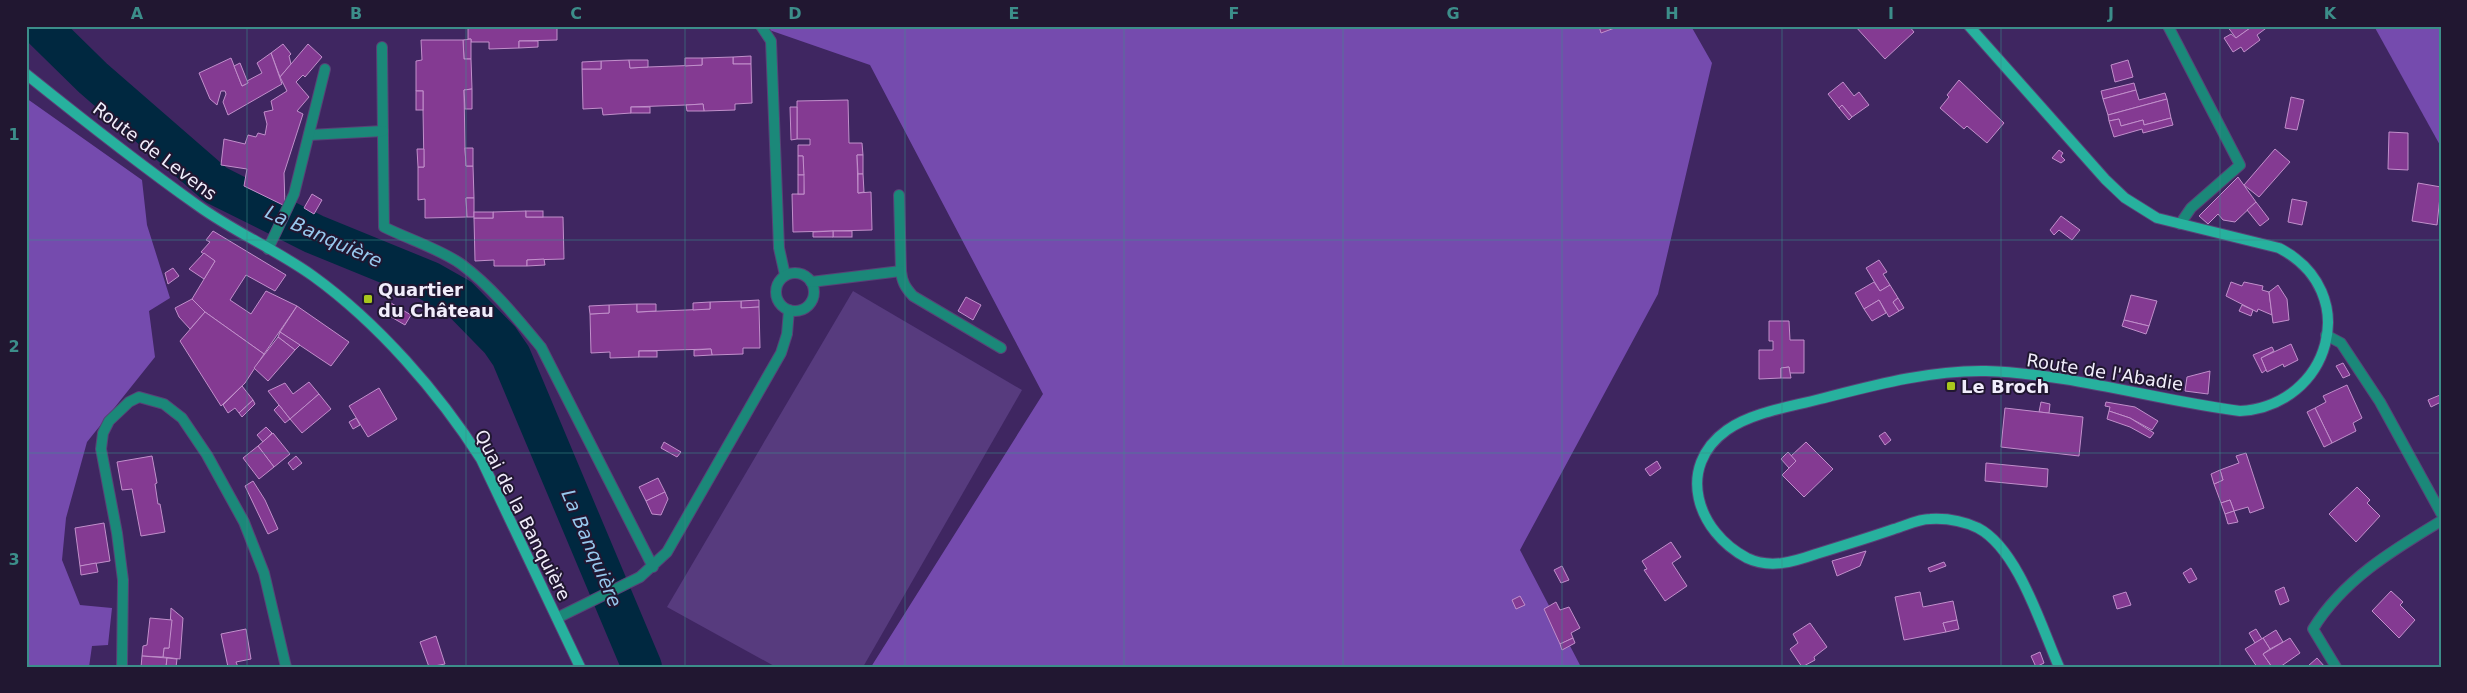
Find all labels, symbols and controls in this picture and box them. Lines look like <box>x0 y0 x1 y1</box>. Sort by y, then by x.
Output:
text: A <box>131 4 144 23</box>
text: B <box>350 4 362 23</box>
text: C <box>570 4 582 23</box>
text: D <box>788 4 802 23</box>
text: E <box>1009 4 1019 23</box>
text: F <box>1229 4 1239 23</box>
text: G <box>1446 4 1460 23</box>
text: H <box>1665 4 1679 23</box>
text: I <box>1888 4 1894 23</box>
text: J <box>2107 4 2114 23</box>
text: K <box>2324 4 2337 23</box>
street label: Route de Levens <box>89 98 221 204</box>
text: 1 <box>8 125 20 144</box>
water label: La Banquière <box>262 200 386 272</box>
place label: Quartier du Château <box>378 279 494 321</box>
marker: Quartier du Château <box>362 293 374 305</box>
text: 2 <box>8 337 20 356</box>
street label: Route de l'Abadie <box>2025 349 2185 395</box>
place label: Le Broch <box>1961 376 2049 397</box>
marker: Le Broch <box>1945 380 1957 392</box>
street label: Quai de la Banquière <box>471 426 575 604</box>
water label: La Banquière <box>557 486 627 610</box>
text: 3 <box>8 550 20 569</box>

